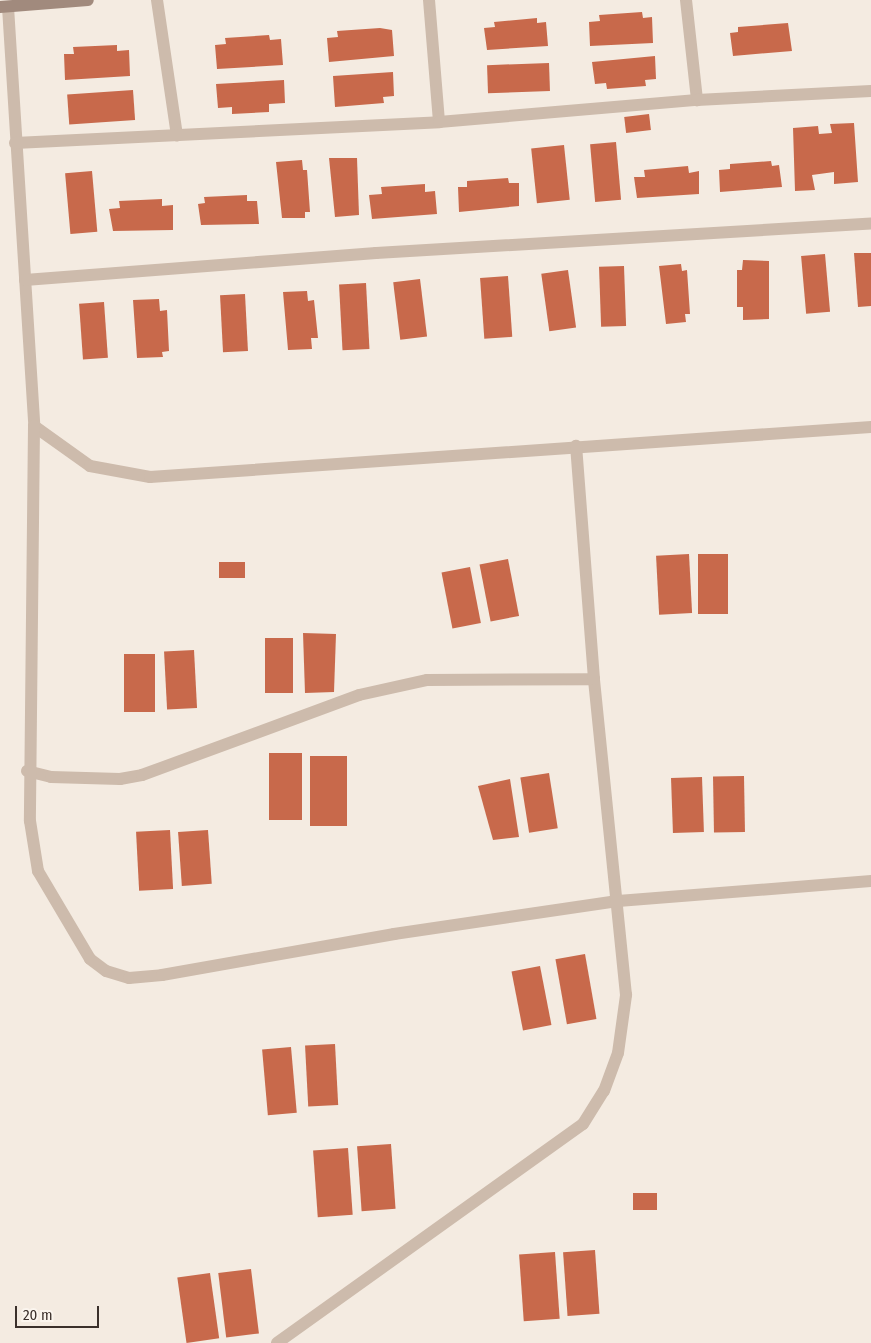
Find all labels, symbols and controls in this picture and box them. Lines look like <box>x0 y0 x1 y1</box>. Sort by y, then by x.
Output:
scale bar <box>18 1296 101 1328</box>
text: 20 m <box>23 1306 53 1324</box>

